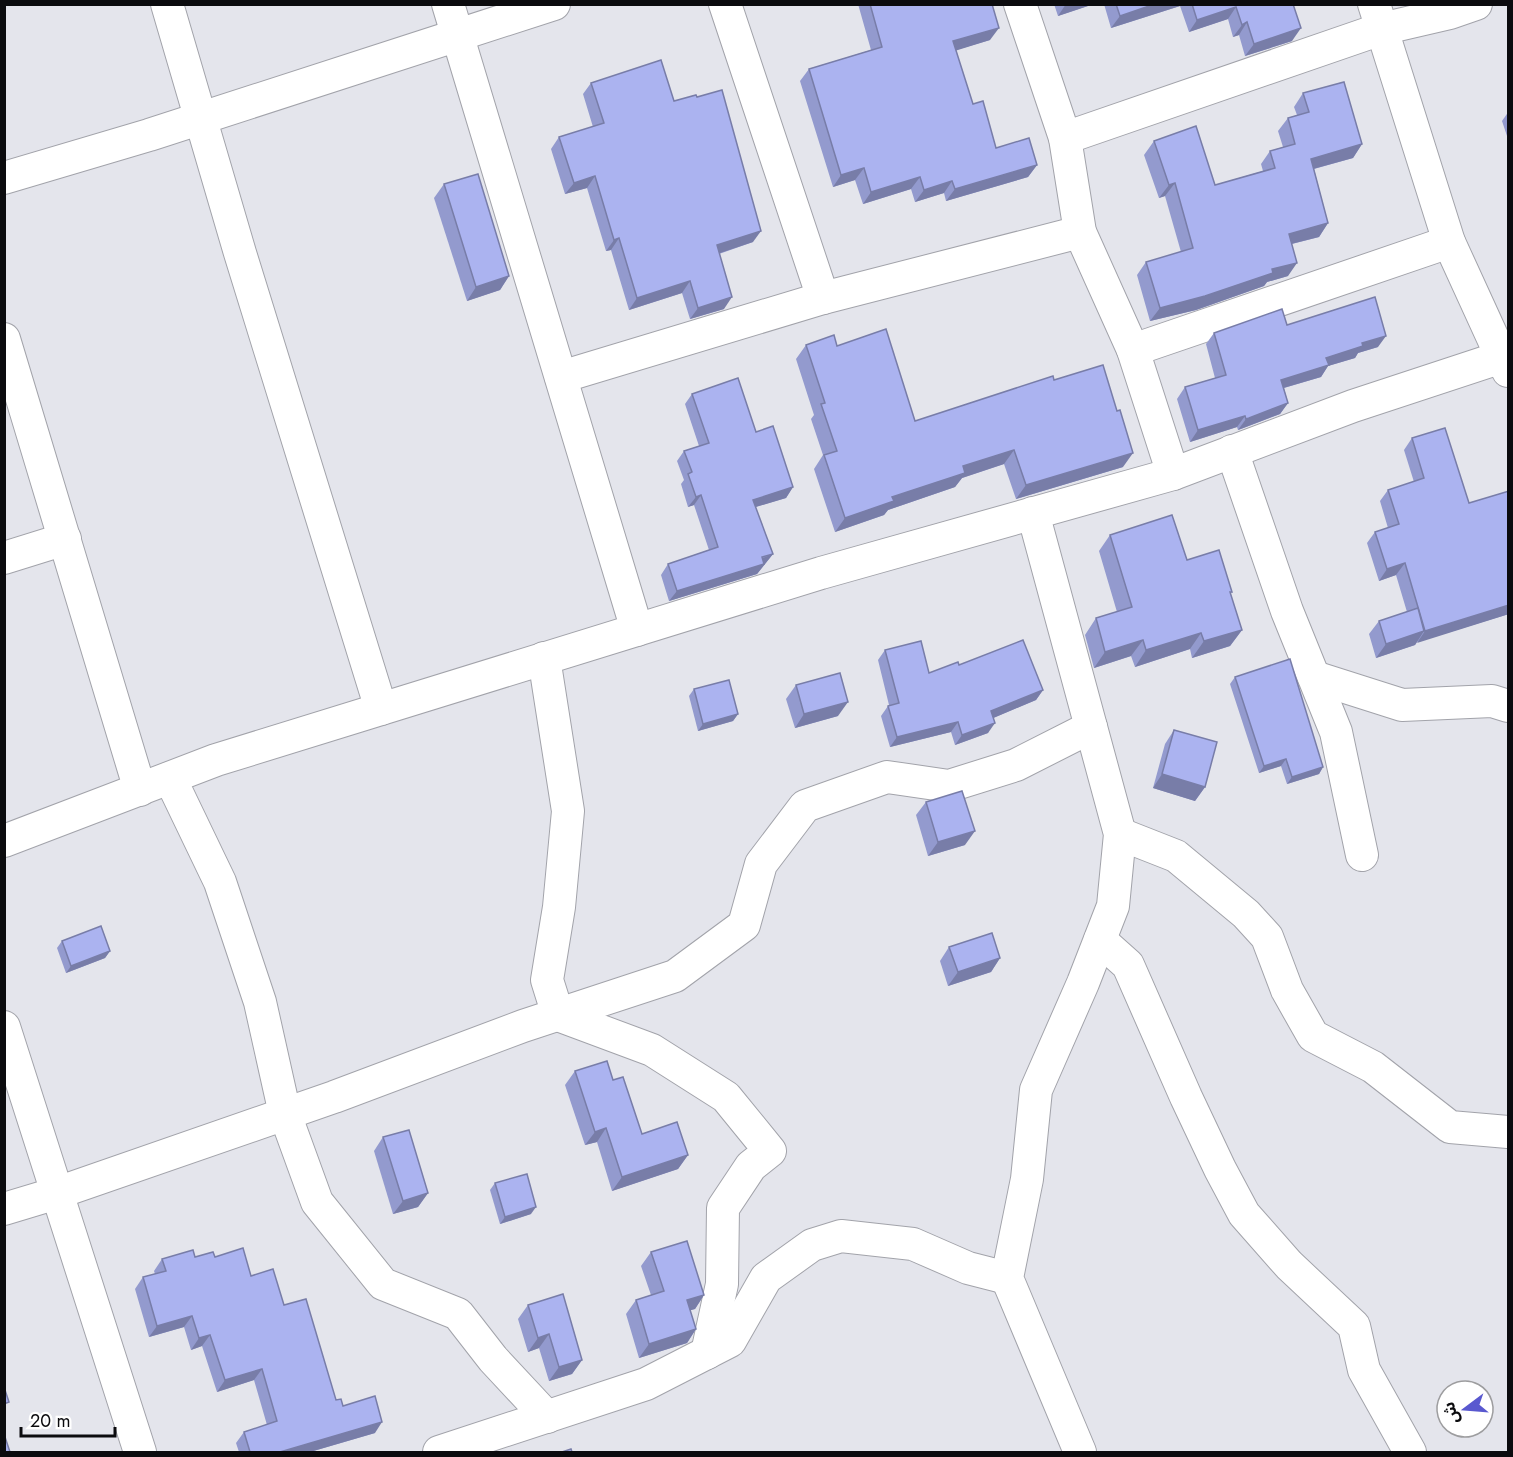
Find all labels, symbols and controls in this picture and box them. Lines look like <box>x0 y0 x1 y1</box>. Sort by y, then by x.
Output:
north arrow <box>1435 1379 1495 1439</box>
text: ش <box>1437 1399 1465 1427</box>
scale bar <box>21 1400 116 1438</box>
text: 20 m <box>30 1408 70 1434</box>

